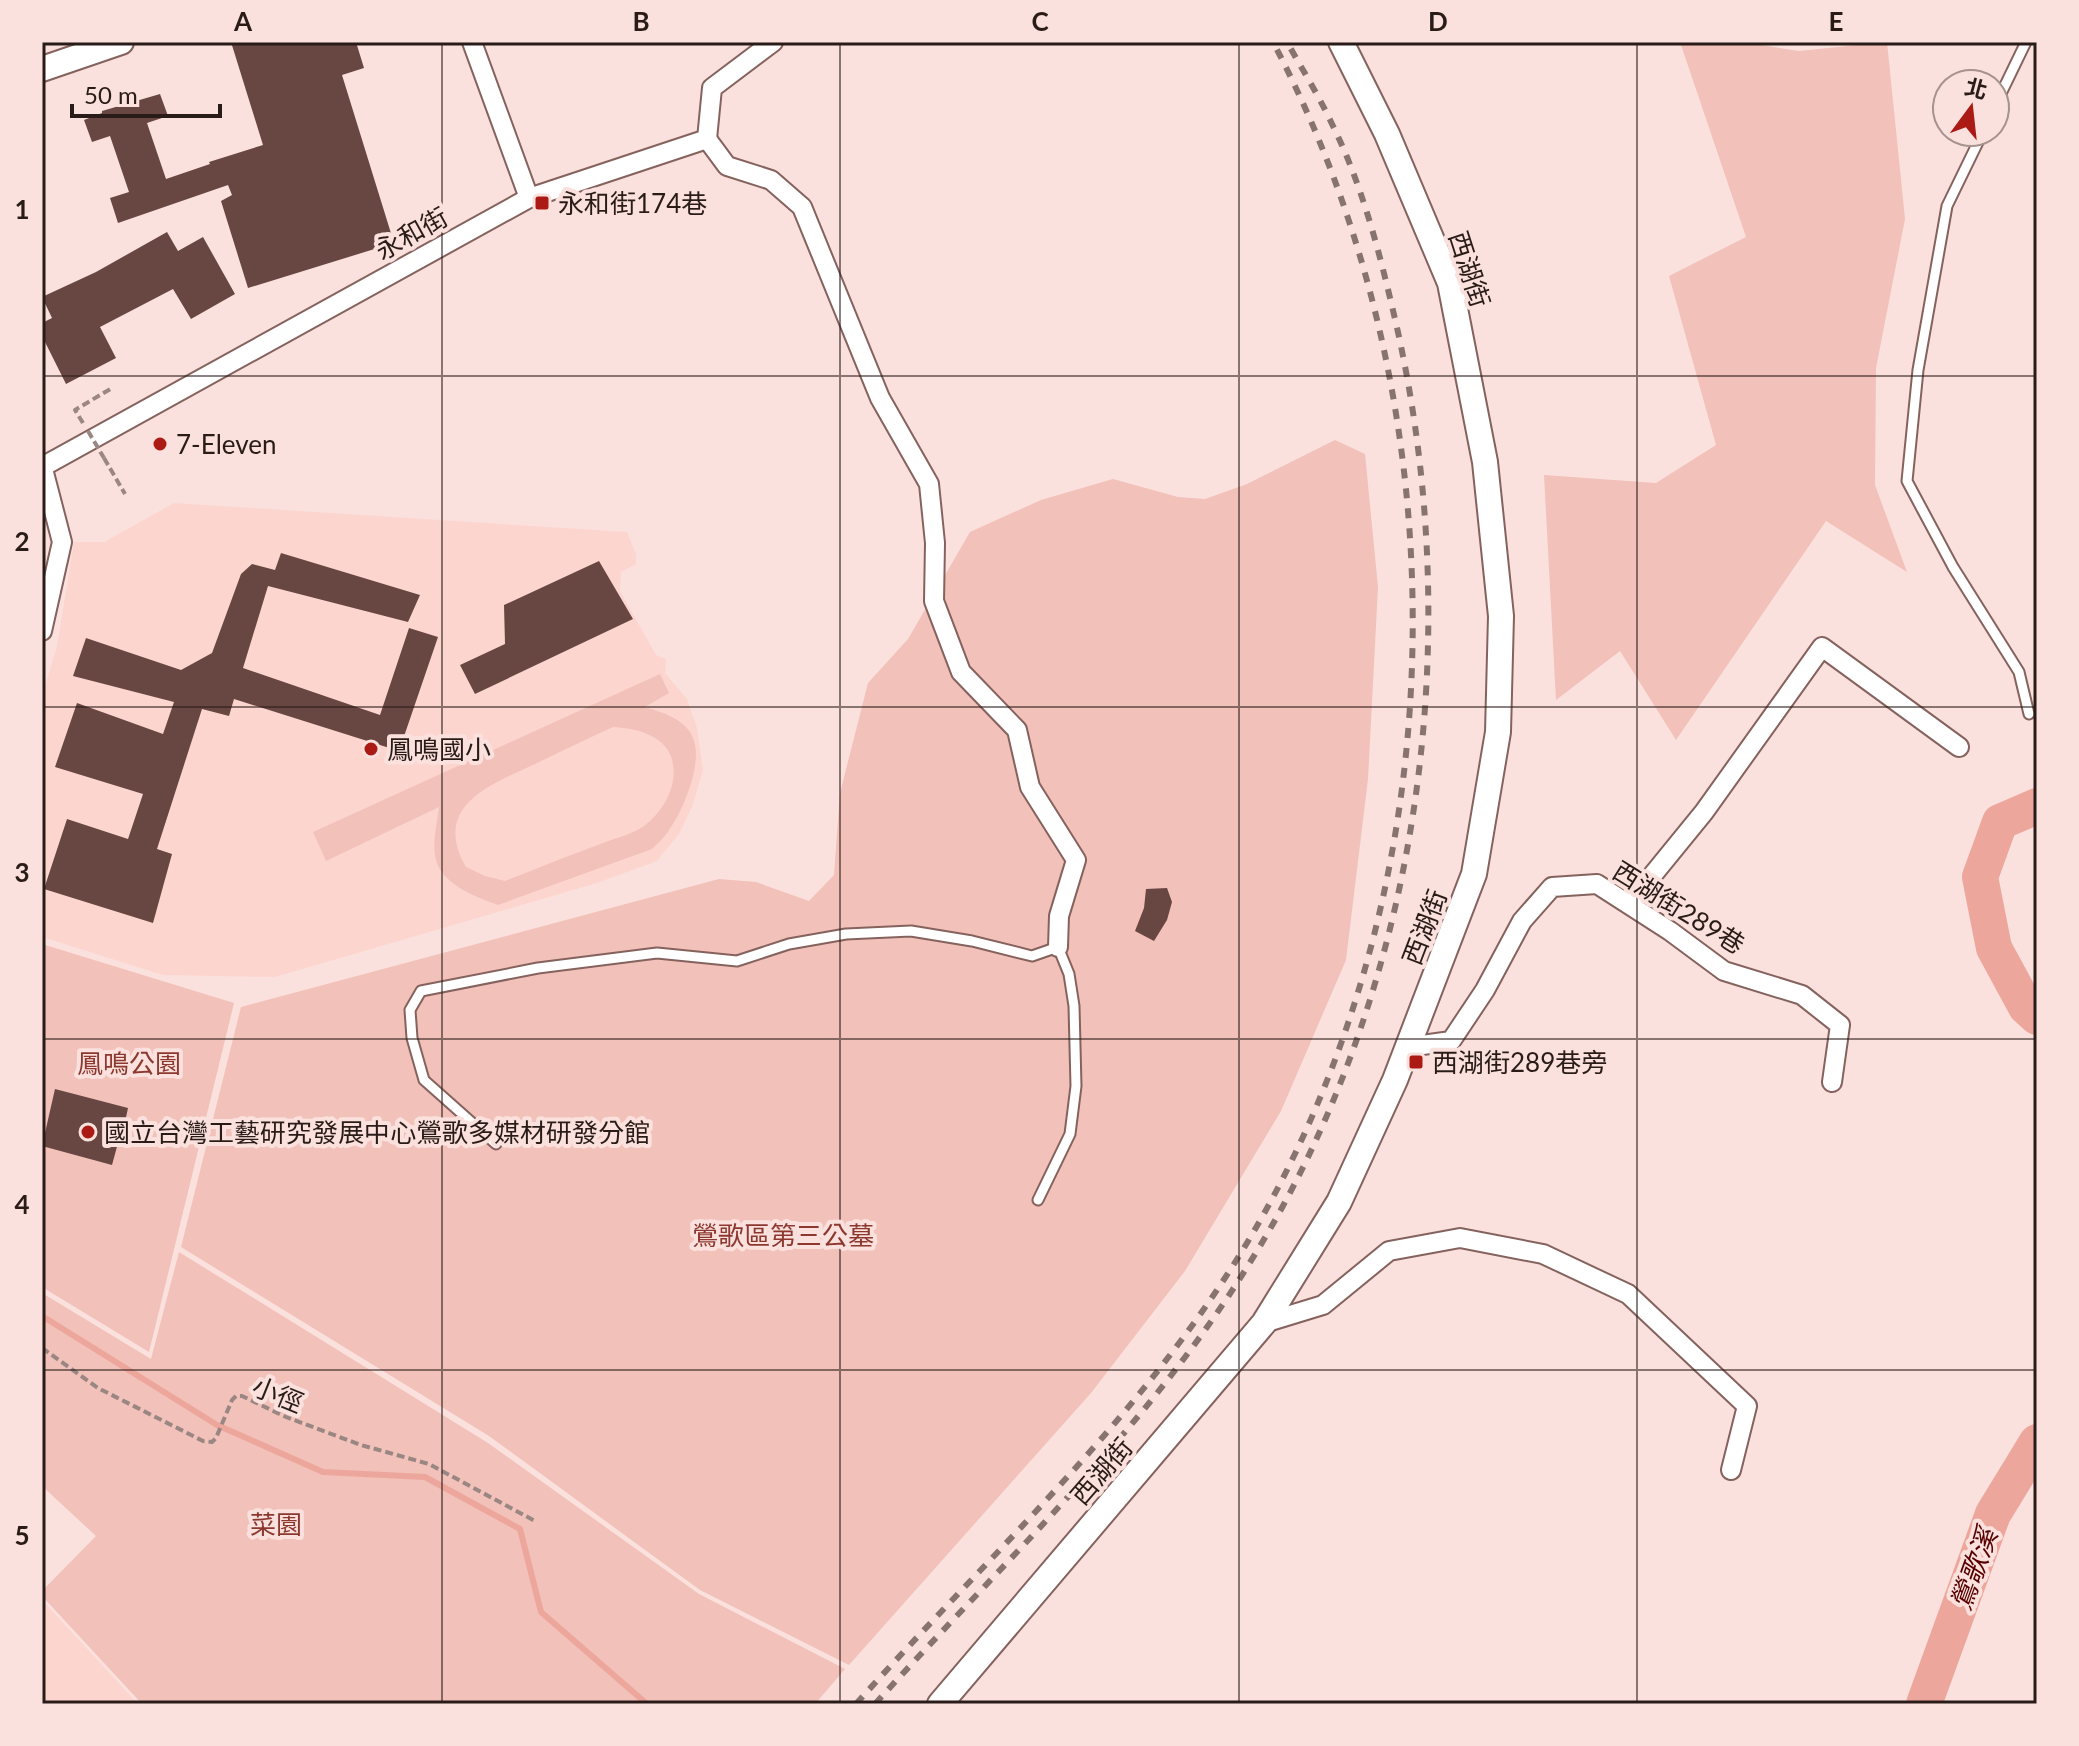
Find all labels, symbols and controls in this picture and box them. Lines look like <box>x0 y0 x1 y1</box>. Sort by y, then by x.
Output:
text: A <box>233 5 253 37</box>
text: B <box>632 5 650 37</box>
text: C <box>1031 5 1049 37</box>
text: D <box>1428 5 1448 37</box>
text: E <box>1829 5 1843 37</box>
scale bar <box>72 68 220 118</box>
north arrow <box>1931 68 2011 148</box>
text: 北 <box>1962 72 1990 104</box>
text: 50 m <box>84 80 138 109</box>
place label: 永和街174巷 <box>558 187 707 219</box>
text: 1 <box>14 193 30 225</box>
marker: 永和街174巷 <box>533 194 551 212</box>
street label: 永和街 <box>369 200 453 266</box>
street label: 西湖街 <box>1443 227 1497 311</box>
place label: 7-Eleven <box>176 428 277 460</box>
marker: 7-Eleven <box>151 435 169 453</box>
text: 2 <box>14 525 30 557</box>
place label: 鳳鳴國小 <box>387 733 491 765</box>
marker: 鳳鳴國小 <box>362 740 380 758</box>
street label: 西湖街289巷 <box>1607 854 1751 960</box>
text: 3 <box>14 856 30 888</box>
street label: 西湖街 <box>1395 885 1453 969</box>
place label: 西湖街289巷旁 <box>1432 1046 1607 1078</box>
park label: 鳳鳴公園 <box>77 1047 181 1079</box>
marker: 西湖街289巷旁 <box>1407 1053 1425 1071</box>
place label: 國立台灣工藝研究發展中心鶯歌多媒材研發分館 <box>104 1116 650 1148</box>
marker: 國立台灣工藝研究發展中心鶯歌多媒材研發分館 <box>79 1123 97 1141</box>
text: 4 <box>14 1188 30 1220</box>
park label: 鶯歌區第三公墓 <box>692 1219 874 1251</box>
street label: 小徑 <box>248 1369 308 1419</box>
street label: 西湖街 <box>1063 1431 1139 1511</box>
park label: 菜園 <box>250 1508 302 1540</box>
text: 5 <box>14 1519 30 1551</box>
water label: 鶯歌溪 <box>1943 1520 2005 1614</box>

